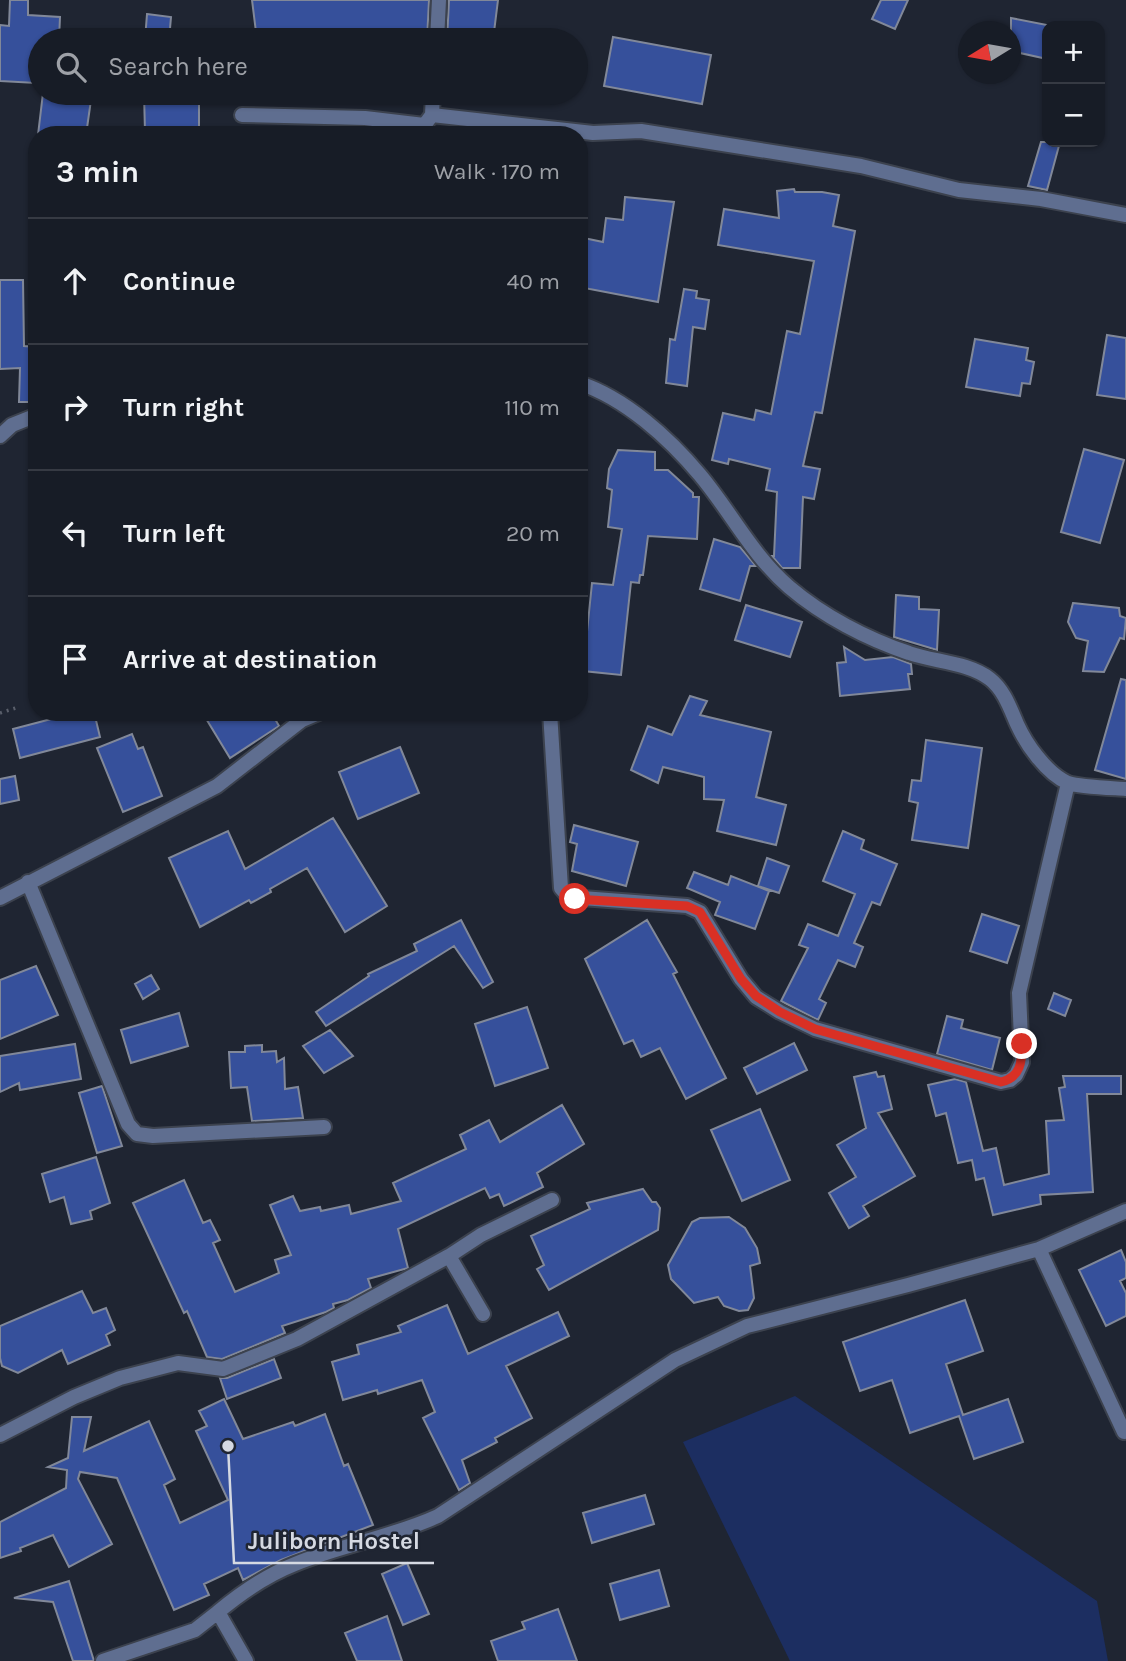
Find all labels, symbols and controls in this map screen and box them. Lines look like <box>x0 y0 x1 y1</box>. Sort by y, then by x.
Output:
north arrow <box>958 21 1021 84</box>
map controls <box>1042 21 1105 147</box>
button: + <box>1042 21 1105 84</box>
search box <box>28 28 588 105</box>
icon: search <box>52 48 90 86</box>
text: Search here <box>108 51 248 82</box>
button: − <box>1042 84 1105 147</box>
text: 3 min <box>56 154 139 190</box>
text: Walk · 170 m <box>434 158 560 185</box>
icon: ahead <box>56 262 94 300</box>
text: Continue <box>123 266 235 297</box>
text: 40 m <box>507 268 560 295</box>
icon: right <box>56 388 94 426</box>
text: Turn right <box>123 392 244 423</box>
text: 110 m <box>504 394 560 421</box>
icon: left <box>56 514 94 552</box>
text: Turn left <box>123 518 225 549</box>
text: 20 m <box>506 520 560 547</box>
icon: arrive <box>56 640 94 678</box>
text: Arrive at destination <box>123 644 377 675</box>
route start <box>559 883 590 914</box>
route end <box>1006 1028 1037 1059</box>
callout: Juliborn Hostel <box>234 1518 434 1563</box>
text: Juliborn Hostel <box>248 1527 420 1555</box>

